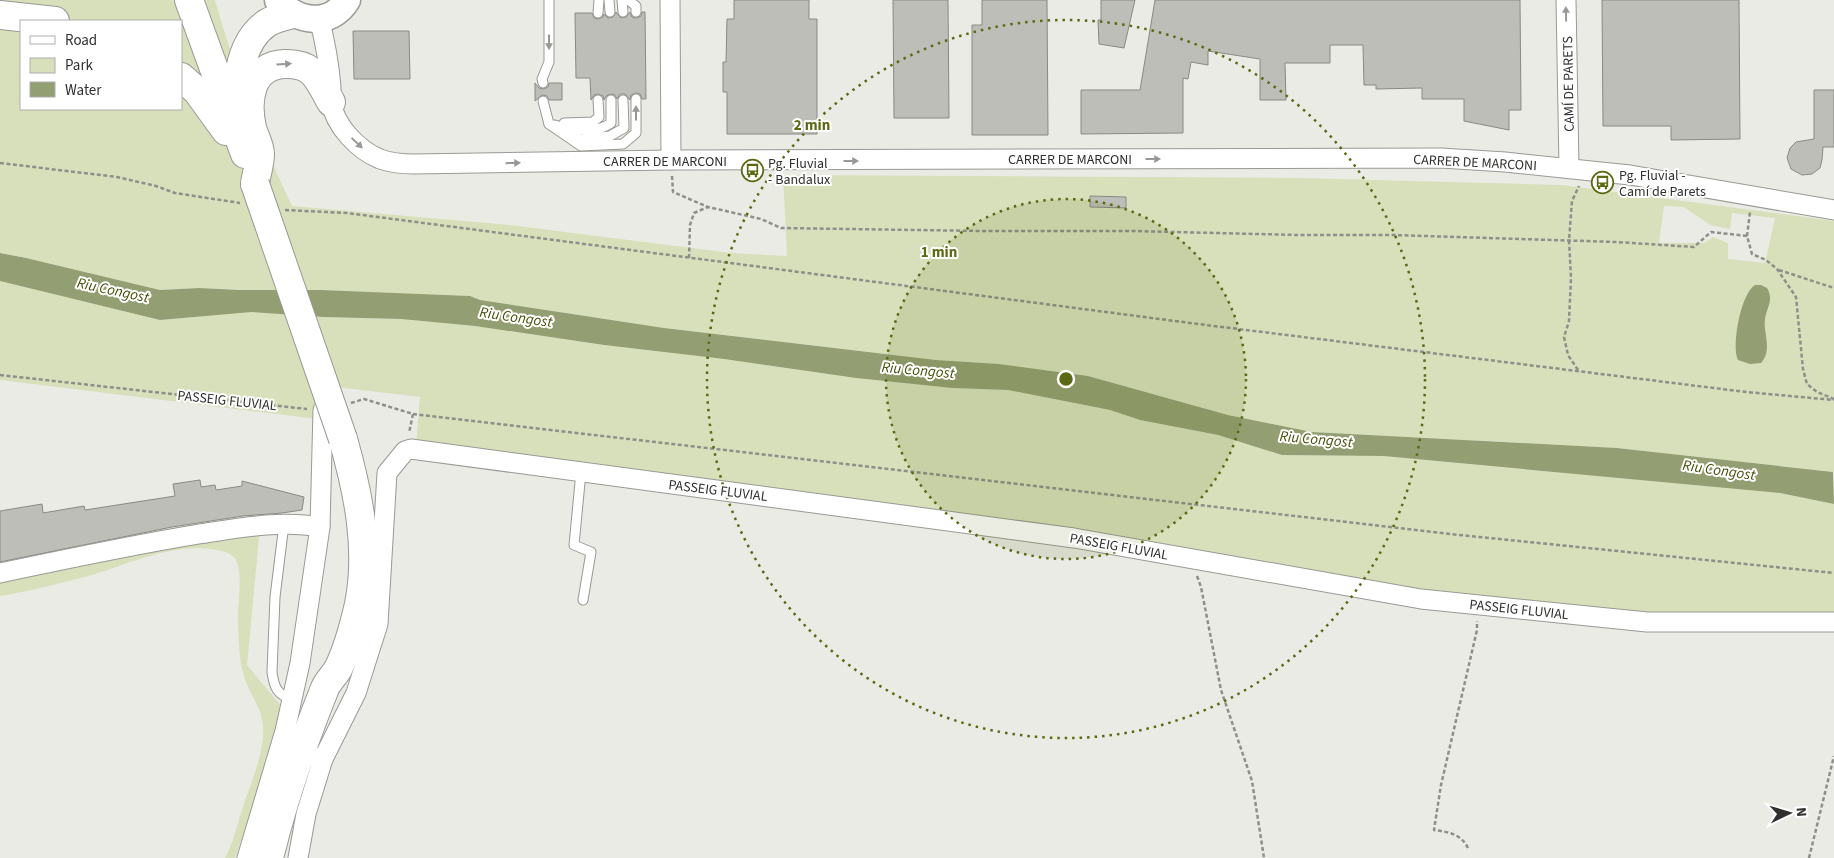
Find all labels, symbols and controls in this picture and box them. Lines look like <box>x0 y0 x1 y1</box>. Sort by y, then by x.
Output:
one-way arrow <box>1562 6 1570 22</box>
legend <box>20 20 182 110</box>
text: Road <box>65 30 97 51</box>
one-way arrow <box>545 34 553 50</box>
street label: CAMÍ DE PARETS <box>1558 36 1580 132</box>
text: Park <box>65 55 94 76</box>
one-way arrow <box>276 60 292 68</box>
text: Water <box>65 80 102 101</box>
one-way arrow <box>632 104 640 120</box>
text: 2 min <box>794 115 830 136</box>
one-way arrow <box>350 137 362 149</box>
street label: CARRER DE MARCONI <box>1008 150 1132 170</box>
street label: CARRER DE MARCONI <box>1413 150 1537 176</box>
street label: CARRER DE MARCONI <box>603 152 727 172</box>
place label: Pg. Fluvial - Bandalux <box>768 154 831 190</box>
one-way arrow <box>1145 155 1161 163</box>
one-way arrow <box>843 156 859 164</box>
one-way arrow <box>506 159 522 167</box>
bus stop icon: Pg. Fluvial - Bandalux <box>740 159 764 183</box>
place label: Pg. Fluvial - Camí de Parets <box>1619 166 1706 202</box>
bus stop icon: Pg. Fluvial - Camí de Parets <box>1591 171 1615 195</box>
text: 1 min <box>921 242 957 263</box>
water label: Riu Congost <box>75 273 152 309</box>
water label: Riu Congost <box>478 302 555 333</box>
water label: Riu Congost <box>881 357 956 384</box>
centre of rings <box>1057 370 1075 388</box>
street label: PASSEIG FLUVIAL <box>176 386 278 416</box>
water label: Riu Congost <box>1279 426 1354 453</box>
water label: Riu Congost <box>1681 455 1758 486</box>
street label: PASSEIG FLUVIAL <box>667 475 769 507</box>
street label: PASSEIG FLUVIAL <box>1068 528 1170 566</box>
street label: PASSEIG FLUVIAL <box>1468 595 1570 625</box>
north arrow <box>1764 788 1814 838</box>
text: N <box>1791 806 1811 817</box>

